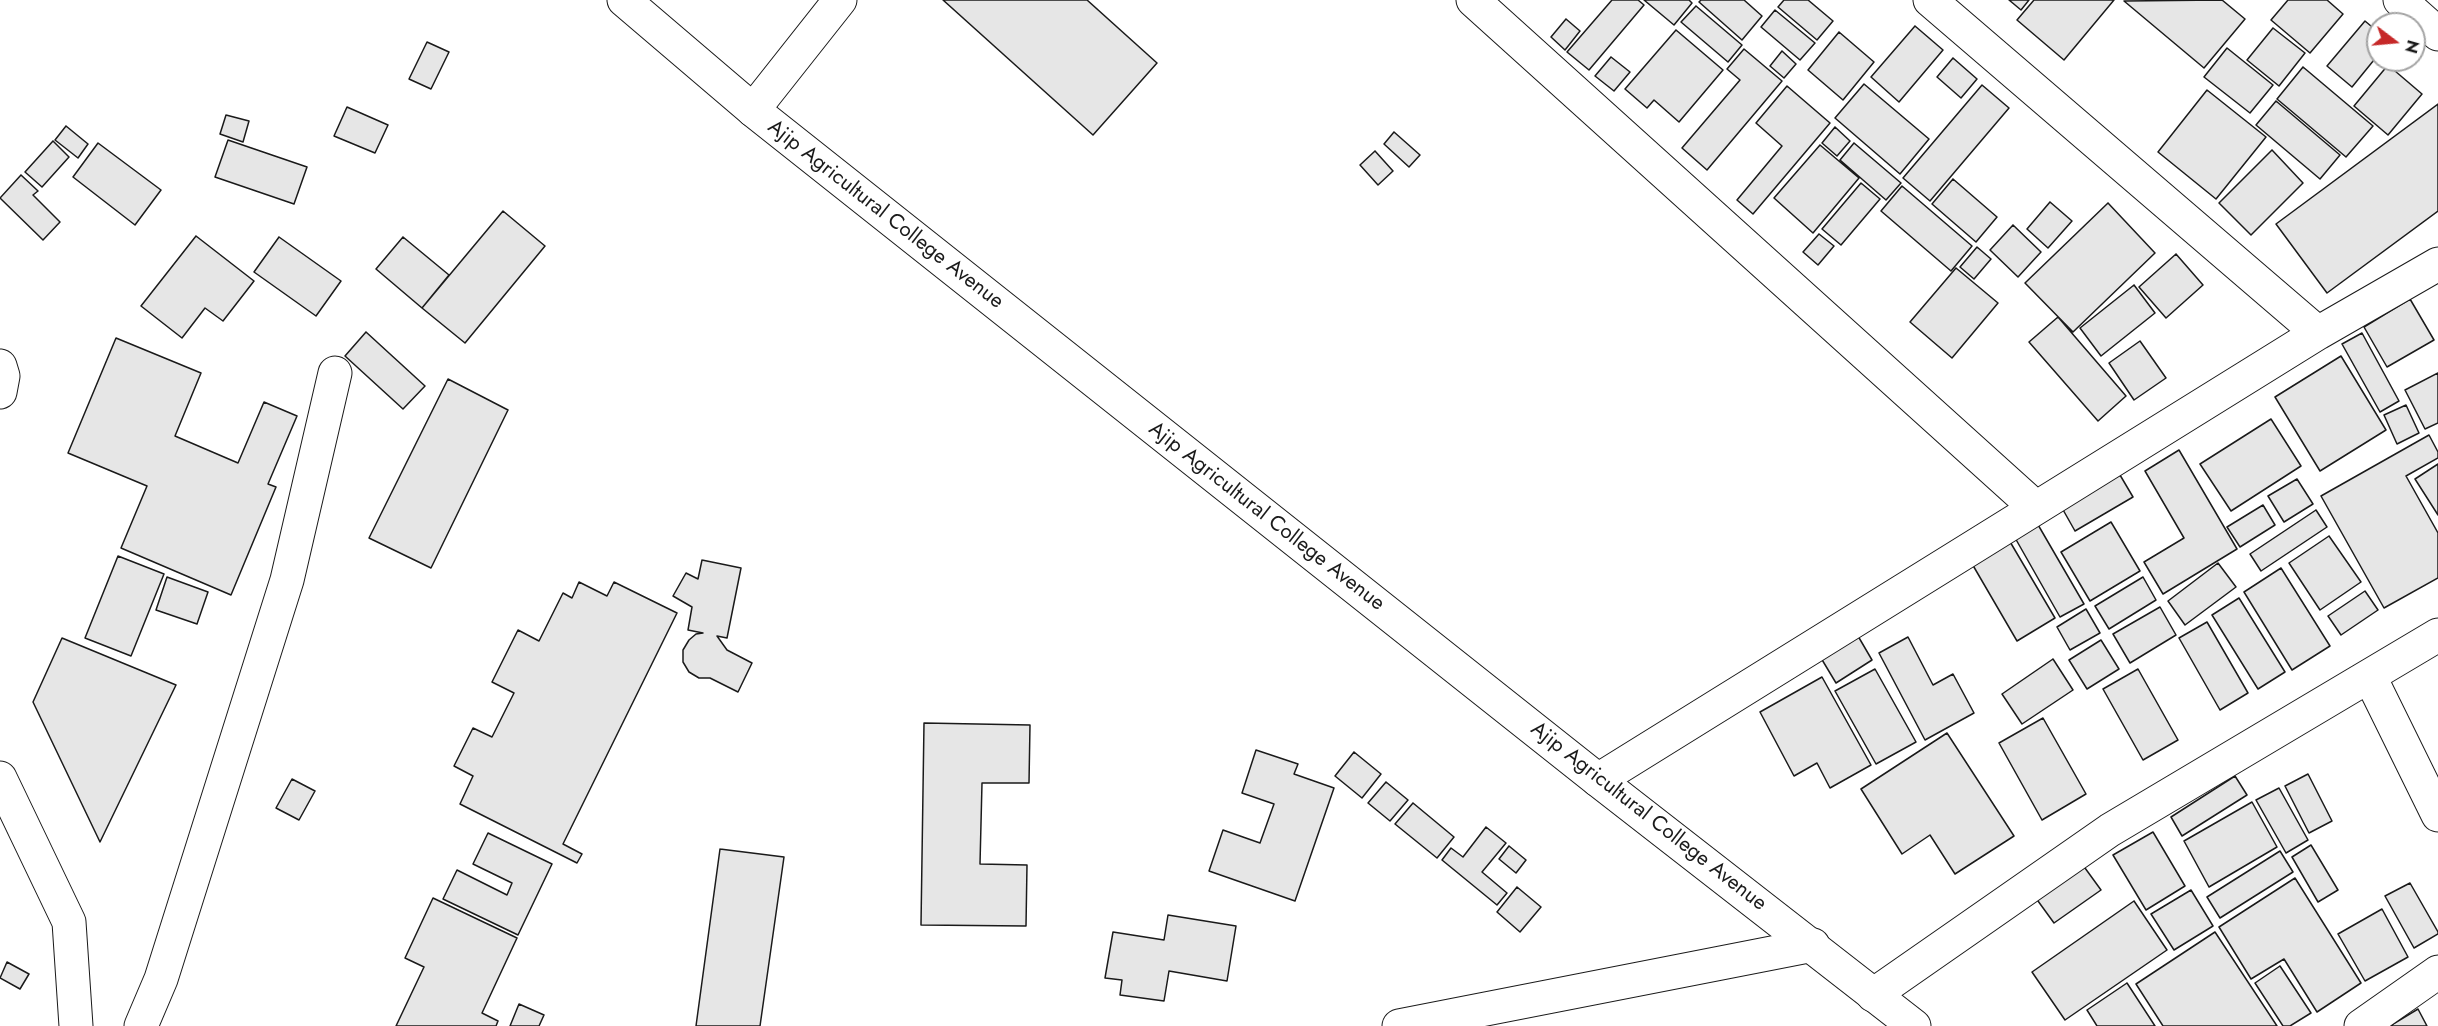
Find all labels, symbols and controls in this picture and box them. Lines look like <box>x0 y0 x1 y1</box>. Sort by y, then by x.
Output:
north arrow <box>2366 12 2426 72</box>
text: N <box>2399 37 2425 56</box>
street label: Ajip Agricultural College Avenue <box>762 115 1008 315</box>
street label: Ajip Agricultural College Avenue <box>1143 417 1389 617</box>
street label: Ajip Agricultural College Avenue <box>1525 717 1771 917</box>

